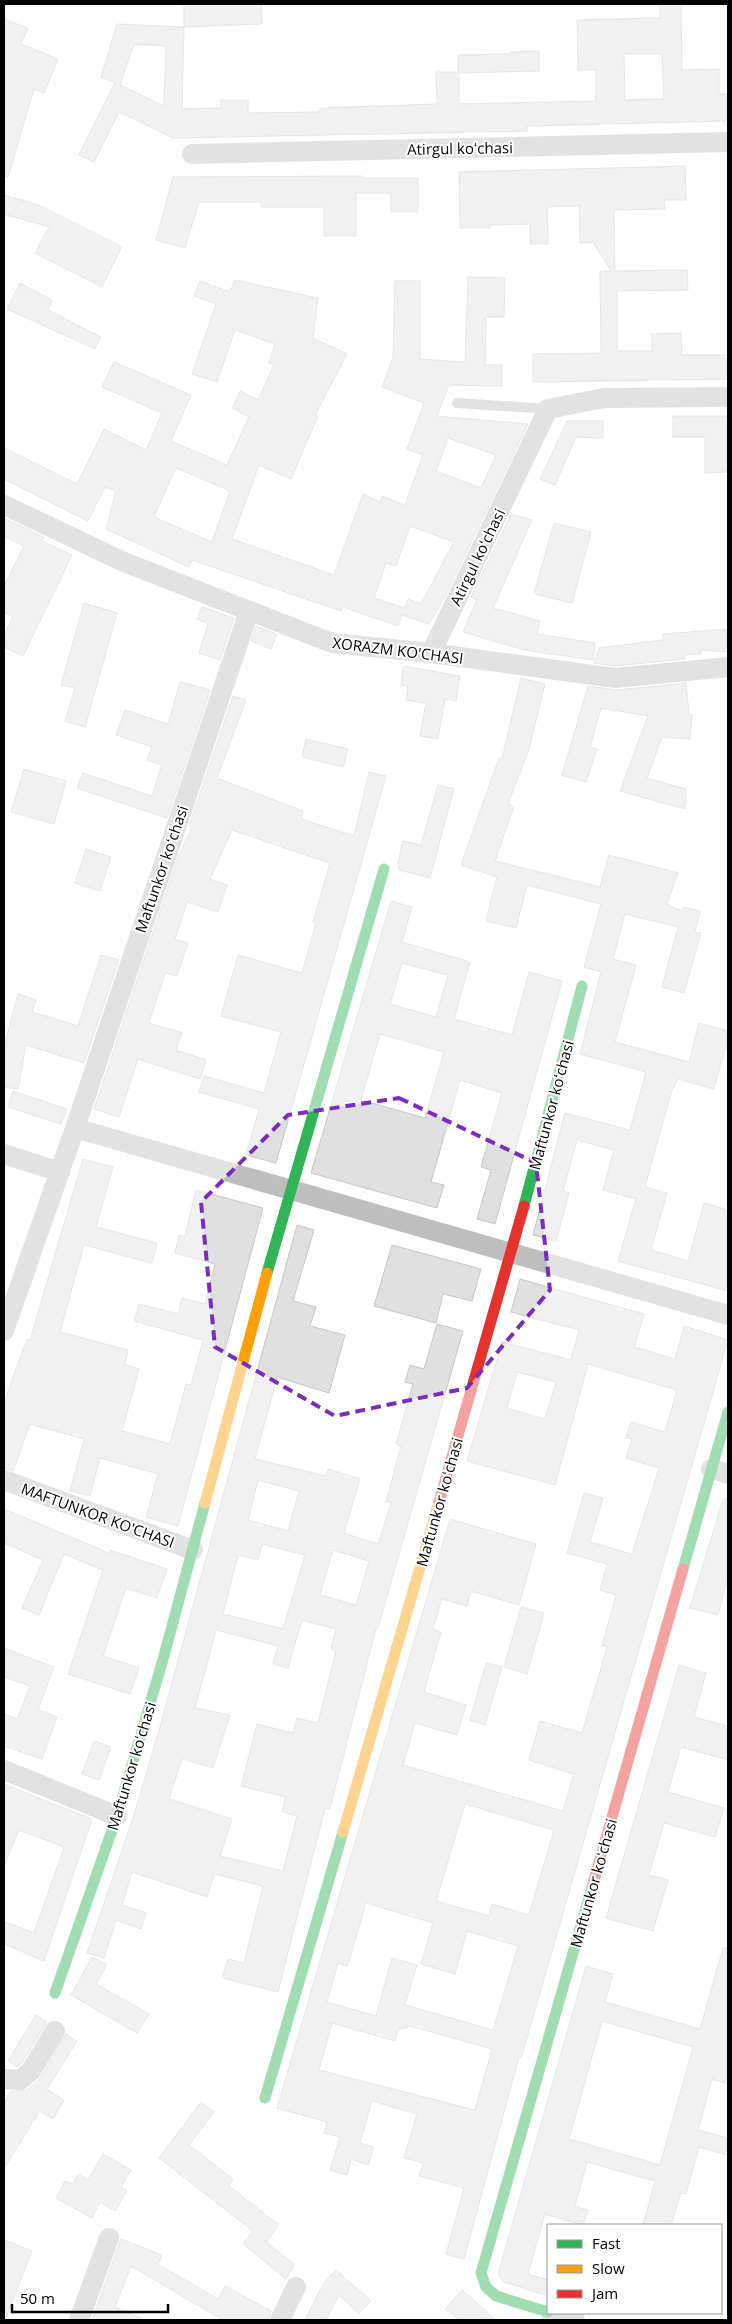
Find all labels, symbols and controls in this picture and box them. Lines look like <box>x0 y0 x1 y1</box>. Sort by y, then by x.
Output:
street label: Atirgul koʻchasi <box>407 137 513 159</box>
street label: Atirgul koʻchasi <box>445 505 509 609</box>
street label: XORAZM KO'CHASI <box>331 632 465 668</box>
street label: Maftunkor koʻchasi <box>130 803 192 935</box>
street label: Maftunkor koʻchasi <box>524 1038 578 1172</box>
street label: Maftunkor koʻchasi <box>411 1435 467 1569</box>
street label: MAFTUNKOR KO'CHASI <box>19 1478 177 1552</box>
street label: Maftunkor koʻchasi <box>102 1699 160 1833</box>
street label: Maftunkor koʻchasi <box>565 1816 621 1950</box>
legend <box>547 2224 722 2314</box>
text: Fast <box>592 2233 621 2253</box>
text: Slow <box>592 2258 625 2278</box>
scale bar <box>12 2282 169 2314</box>
text: Jam <box>590 2283 618 2303</box>
text: 50 m <box>20 2288 55 2308</box>

